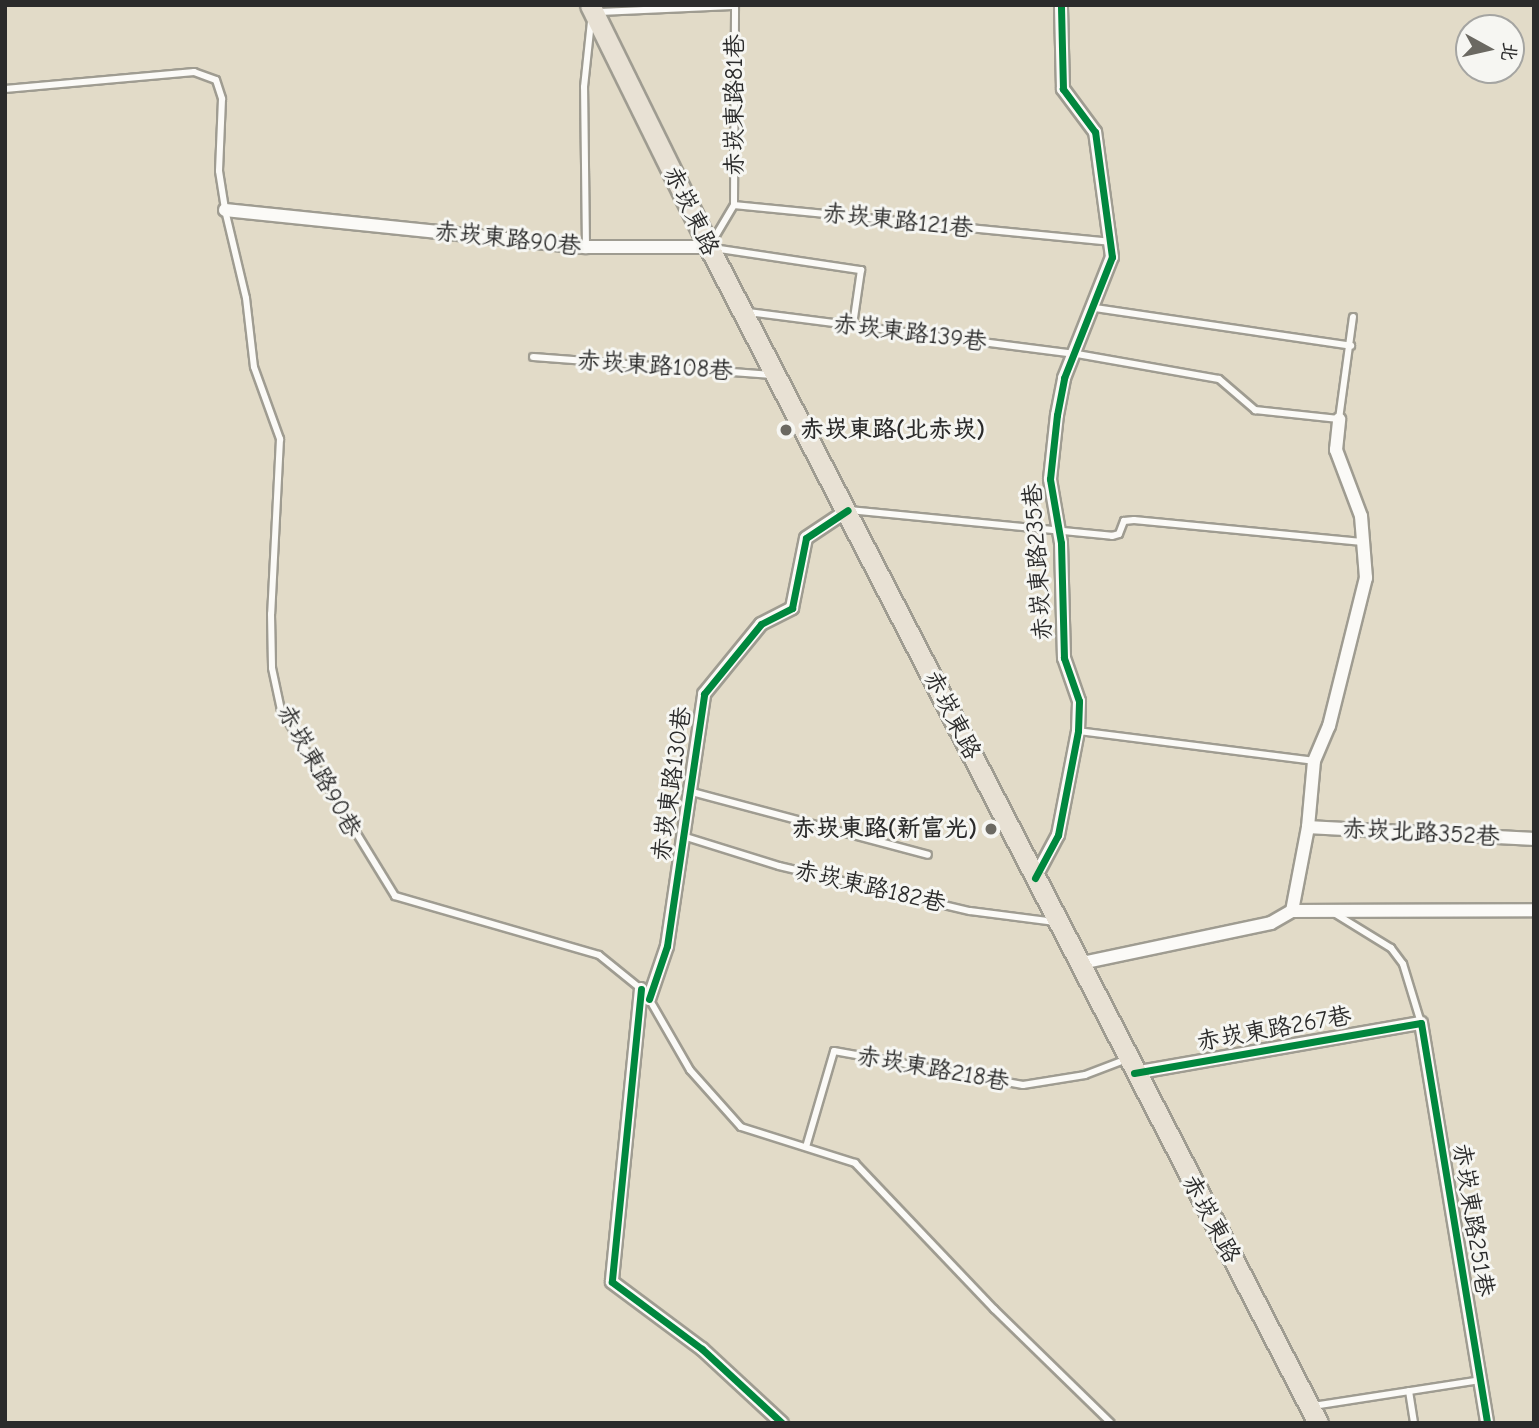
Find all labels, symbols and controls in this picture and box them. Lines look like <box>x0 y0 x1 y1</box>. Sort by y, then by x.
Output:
north arrow <box>1455 14 1525 84</box>
street label: 赤崁東路81巷 <box>721 34 749 176</box>
text: 北 <box>1497 41 1521 63</box>
street label: 赤崁東路 <box>657 162 725 260</box>
street label: 赤崁東路121巷 <box>821 199 975 243</box>
street label: 赤崁東路90巷 <box>433 217 583 261</box>
street label: 赤崁東路139巷 <box>832 309 988 357</box>
street label: 赤崁東路108巷 <box>576 346 734 386</box>
place label: 赤崁東路(北赤崁) <box>800 416 985 444</box>
marker: 赤崁東路(北赤崁) <box>778 422 794 438</box>
street label: 赤崁東路235巷 <box>1018 482 1058 642</box>
street label: 赤崁東路 <box>917 666 987 764</box>
street label: 赤崁東路90巷 <box>271 700 367 842</box>
street label: 赤崁東路130巷 <box>647 705 697 863</box>
street label: 赤崁北路352巷 <box>1342 814 1500 852</box>
place label: 赤崁東路(新富光) <box>792 815 977 843</box>
marker: 赤崁東路(新富光) <box>983 821 999 837</box>
street label: 赤崁東路182巷 <box>792 856 948 918</box>
street label: 赤崁東路267巷 <box>1194 1001 1354 1057</box>
street label: 赤崁東路218巷 <box>854 1041 1012 1097</box>
street label: 赤崁東路251巷 <box>1447 1141 1499 1299</box>
street label: 赤崁東路 <box>1176 1170 1246 1268</box>

